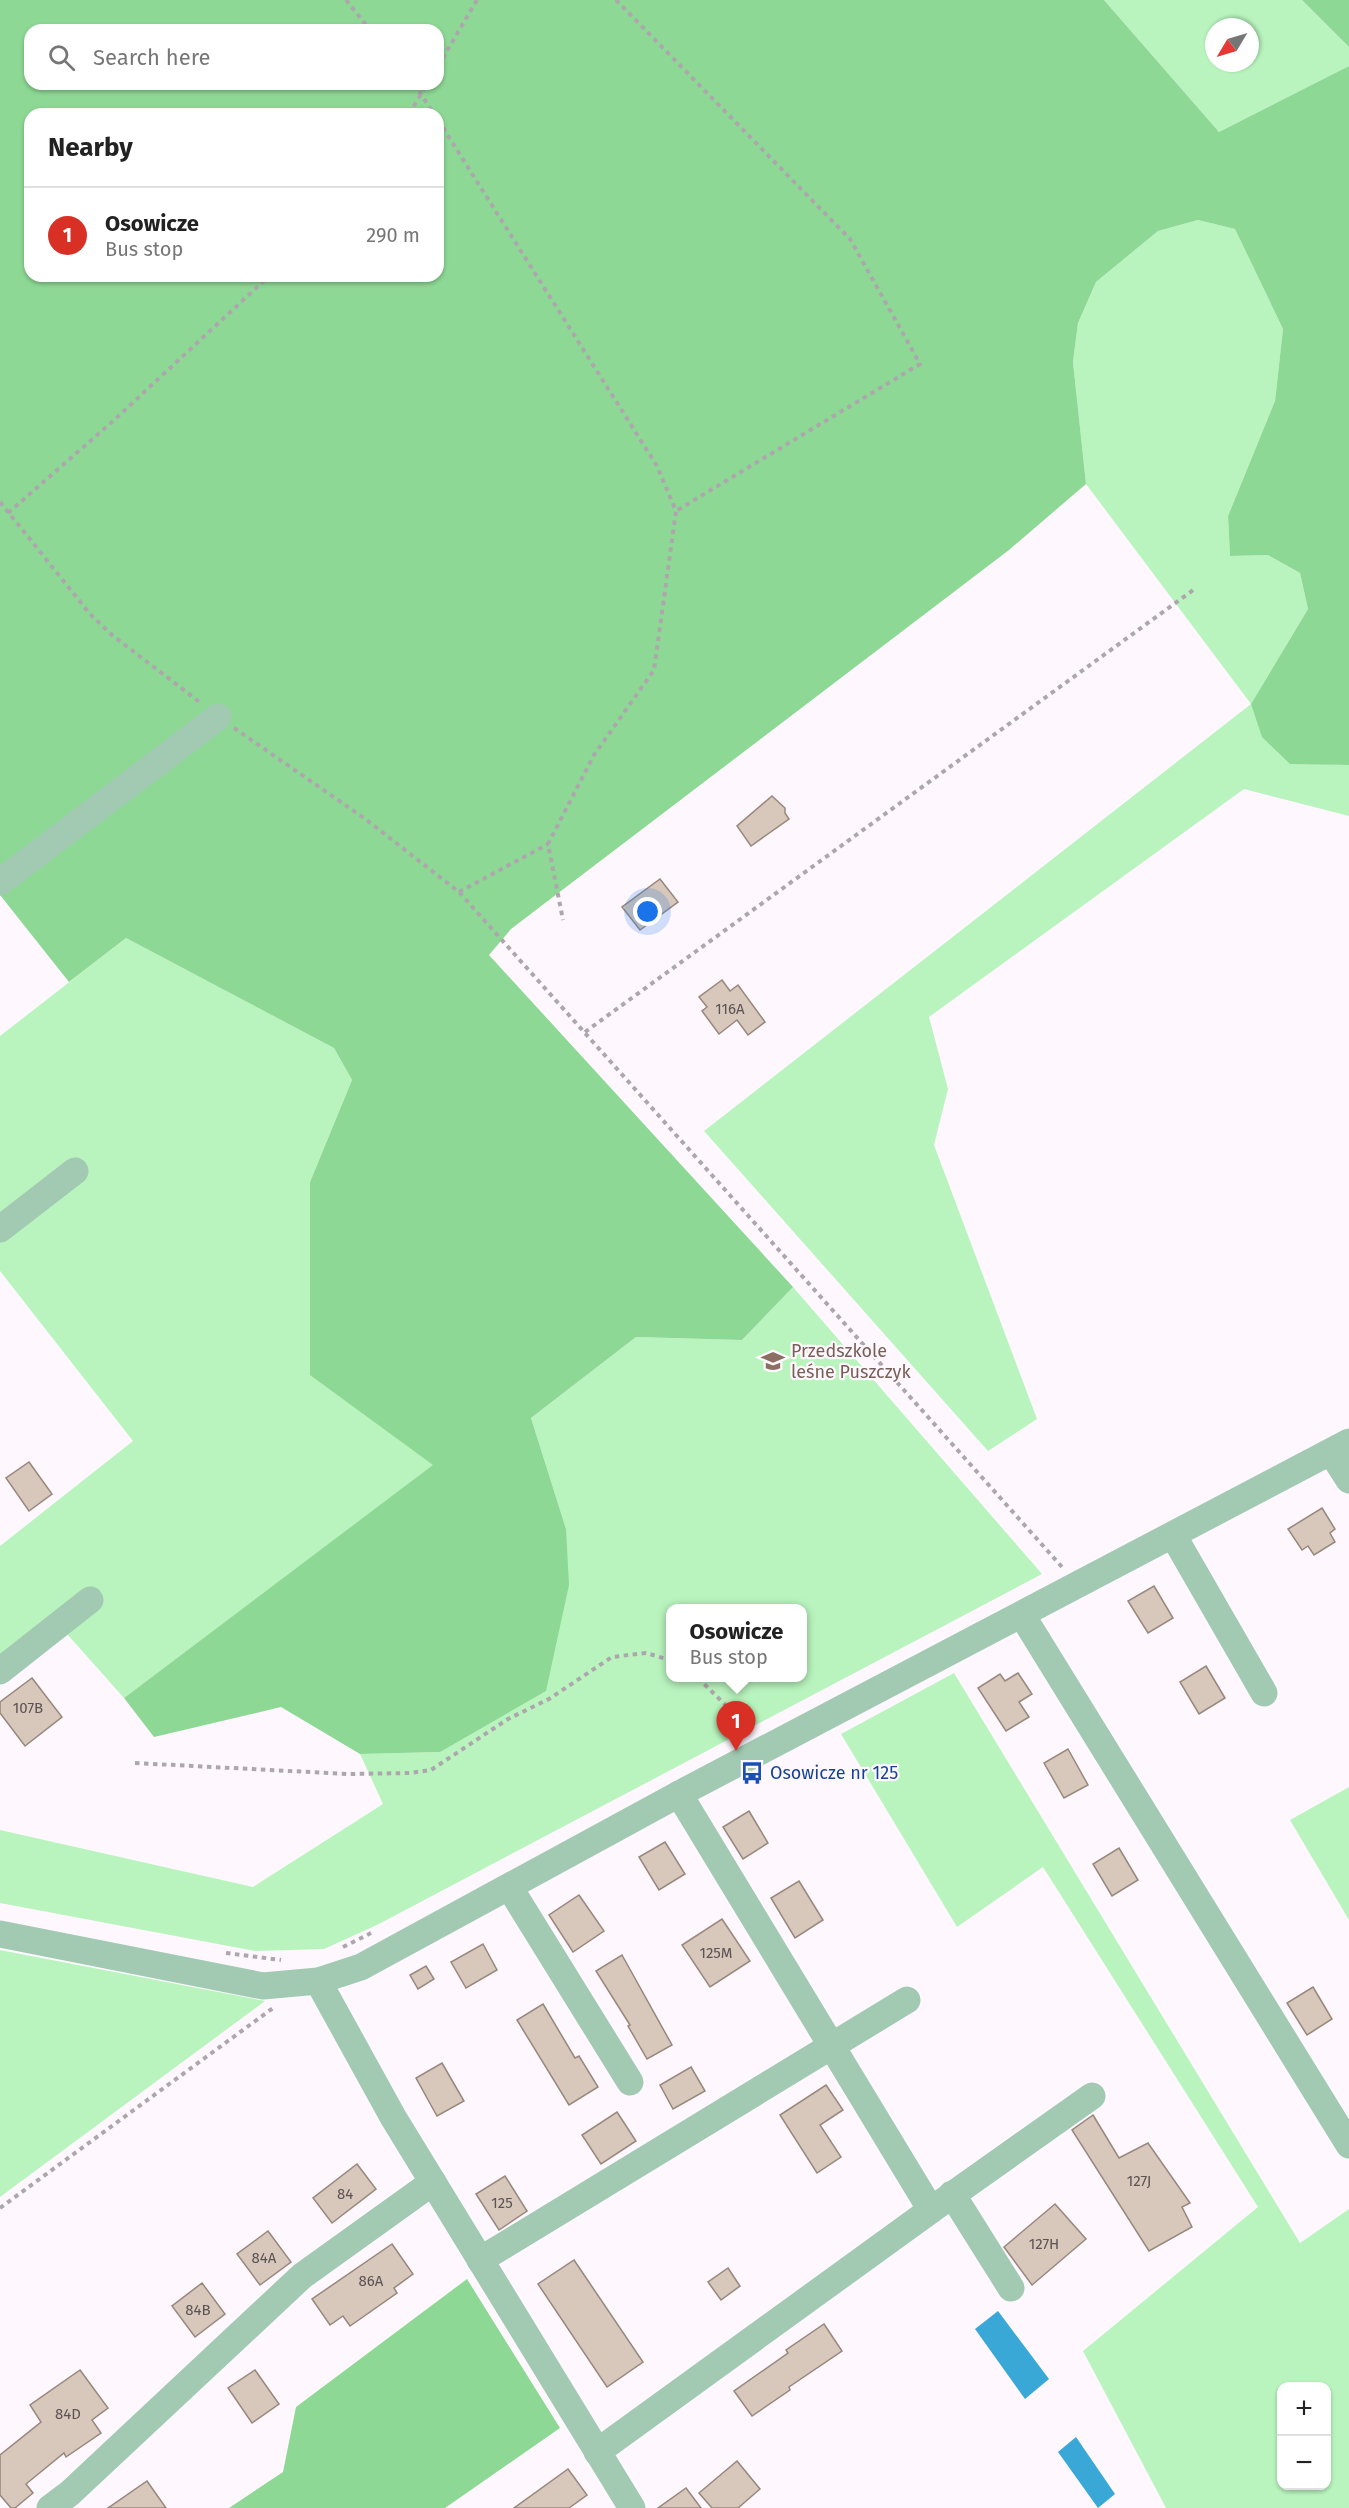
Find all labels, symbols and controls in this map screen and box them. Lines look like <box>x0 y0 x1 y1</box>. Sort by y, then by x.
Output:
north arrow <box>1205 18 1259 72</box>
search box <box>24 24 444 90</box>
icon: search <box>45 41 78 74</box>
text: Search here <box>93 44 211 71</box>
text: Nearby <box>48 132 133 163</box>
text: Osowicze <box>105 210 199 237</box>
text: 1 <box>63 223 72 247</box>
text: 290 m <box>366 223 420 247</box>
text: Bus stop <box>105 237 183 261</box>
your location <box>633 897 662 926</box>
house number: 116A <box>715 1000 745 1018</box>
place label: Przedszkole leśne Puszczyk <box>791 1340 911 1383</box>
school or university icon: Przedszkole leśne Puszczyk <box>760 1348 786 1374</box>
popup <box>666 1604 807 1682</box>
text: Osowicze <box>690 1618 783 1645</box>
text: Bus stop <box>690 1645 768 1669</box>
house number: 107B <box>13 1699 43 1717</box>
pin: 1 <box>716 1702 756 1751</box>
bus stop icon: Osowicze nr 125 <box>739 1760 765 1786</box>
place label: Osowicze nr 125 <box>770 1762 898 1784</box>
house number: 125M <box>699 1944 733 1962</box>
house number: 127J <box>1127 2172 1151 2190</box>
house number: 84 <box>337 2185 353 2203</box>
house number: 125 <box>491 2194 513 2212</box>
house number: 127H <box>1029 2235 1059 2253</box>
house number: 84A <box>252 2249 277 2267</box>
house number: 86A <box>359 2272 384 2290</box>
house number: 84B <box>185 2301 211 2319</box>
map controls <box>1277 2382 1331 2490</box>
button: + <box>1277 2382 1331 2436</box>
house number: 84D <box>55 2405 81 2423</box>
button: − <box>1277 2436 1331 2490</box>

